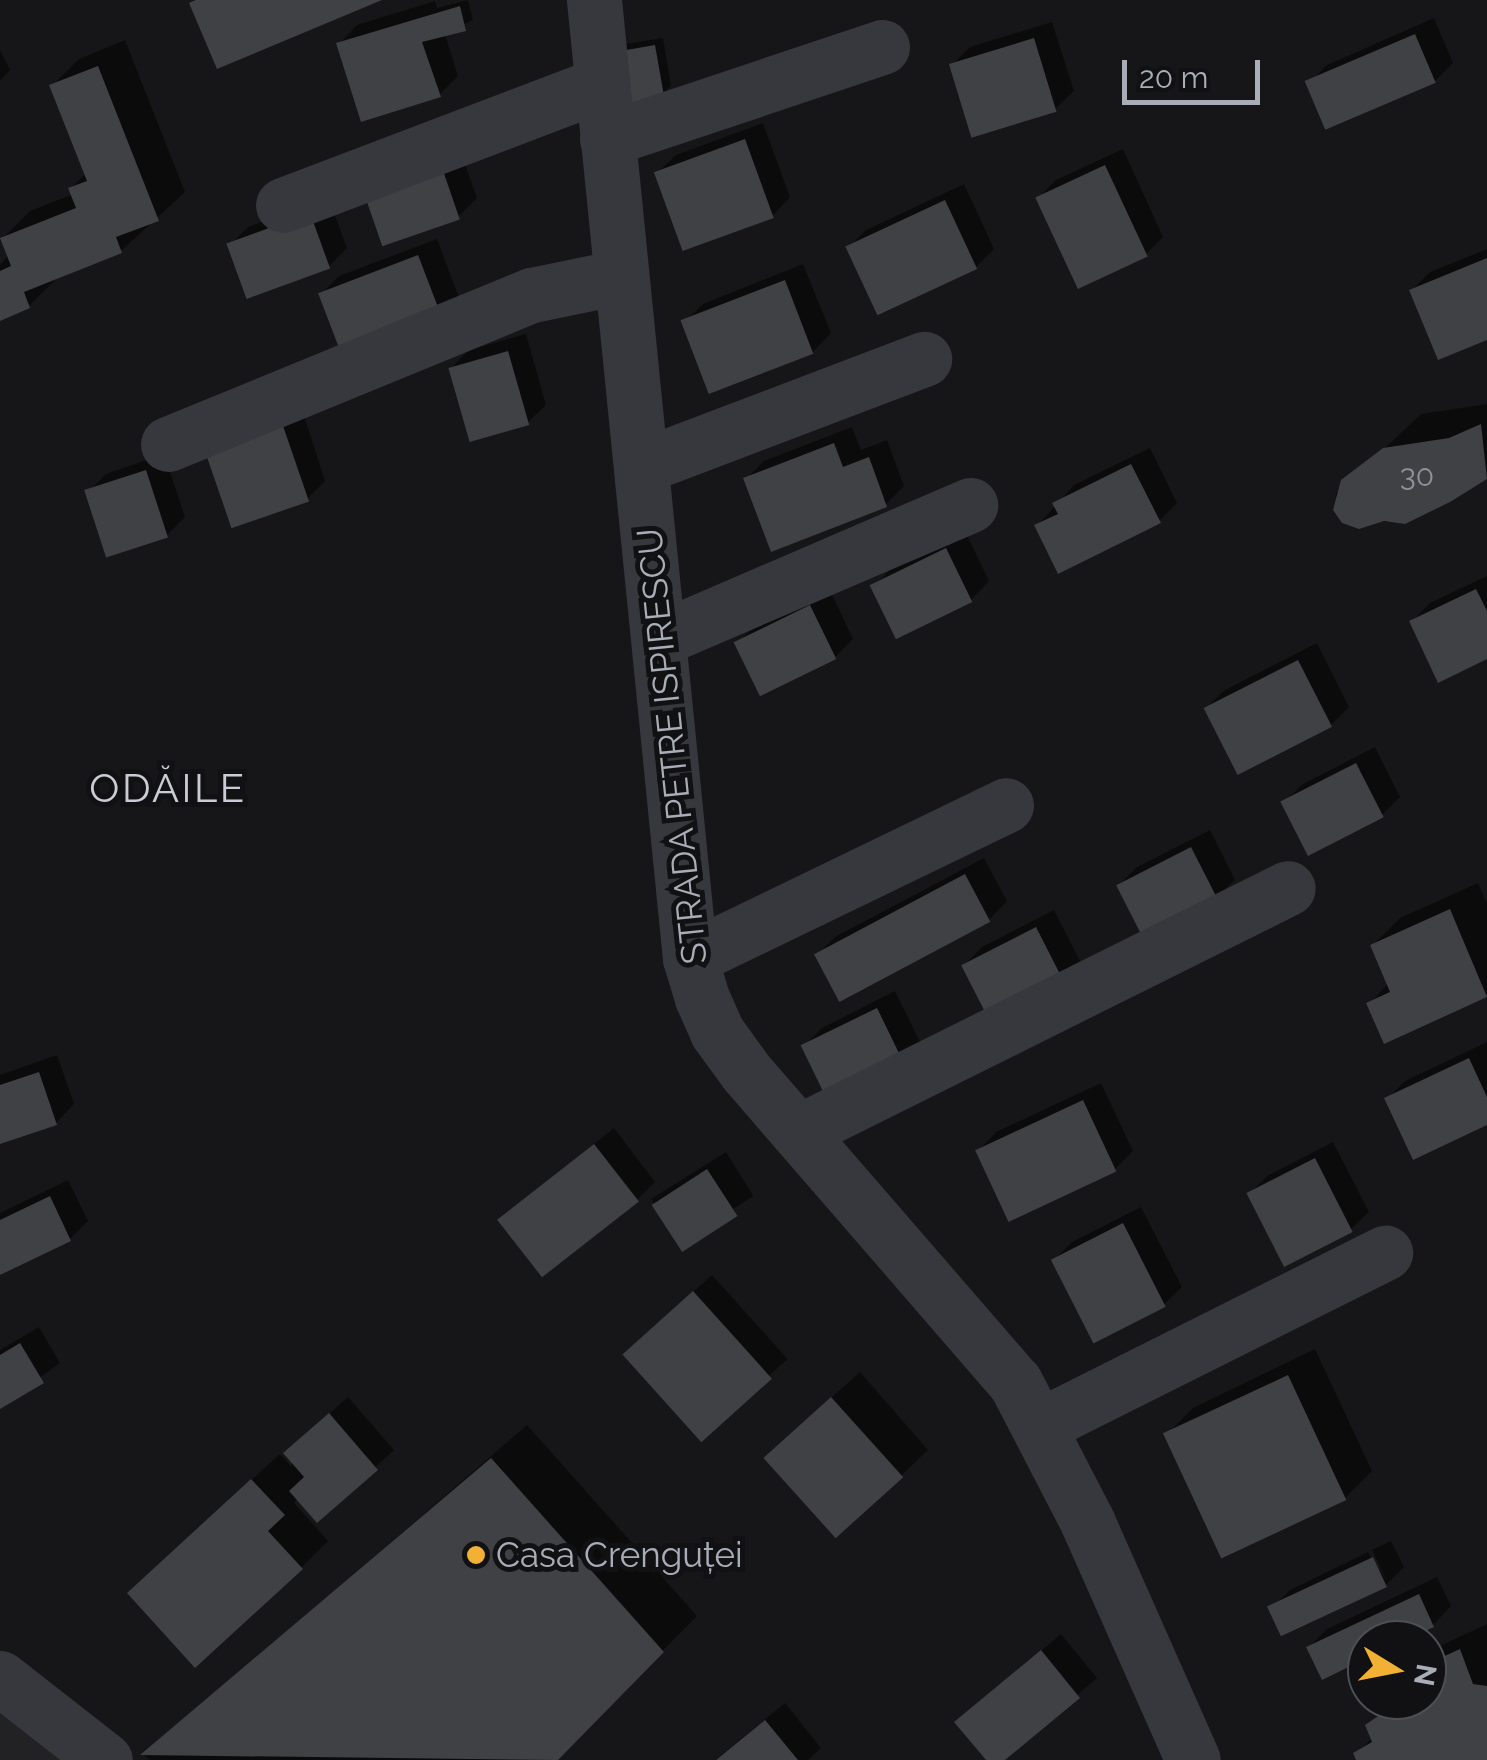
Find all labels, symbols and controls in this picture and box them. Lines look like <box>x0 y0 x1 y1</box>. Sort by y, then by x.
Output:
scale bar <box>1127 40 1264 102</box>
text: 20 m <box>1139 60 1208 95</box>
house number: 30 <box>1400 458 1434 494</box>
street label: STRADA PETRE ISPIRESCU <box>628 525 716 967</box>
district label: ODĂILE <box>89 764 247 812</box>
place label: Casa Crenguței <box>496 1534 743 1576</box>
marker: Casa Crenguței <box>465 1544 487 1566</box>
north arrow <box>1347 1620 1447 1720</box>
text: N <box>1407 1662 1443 1688</box>

